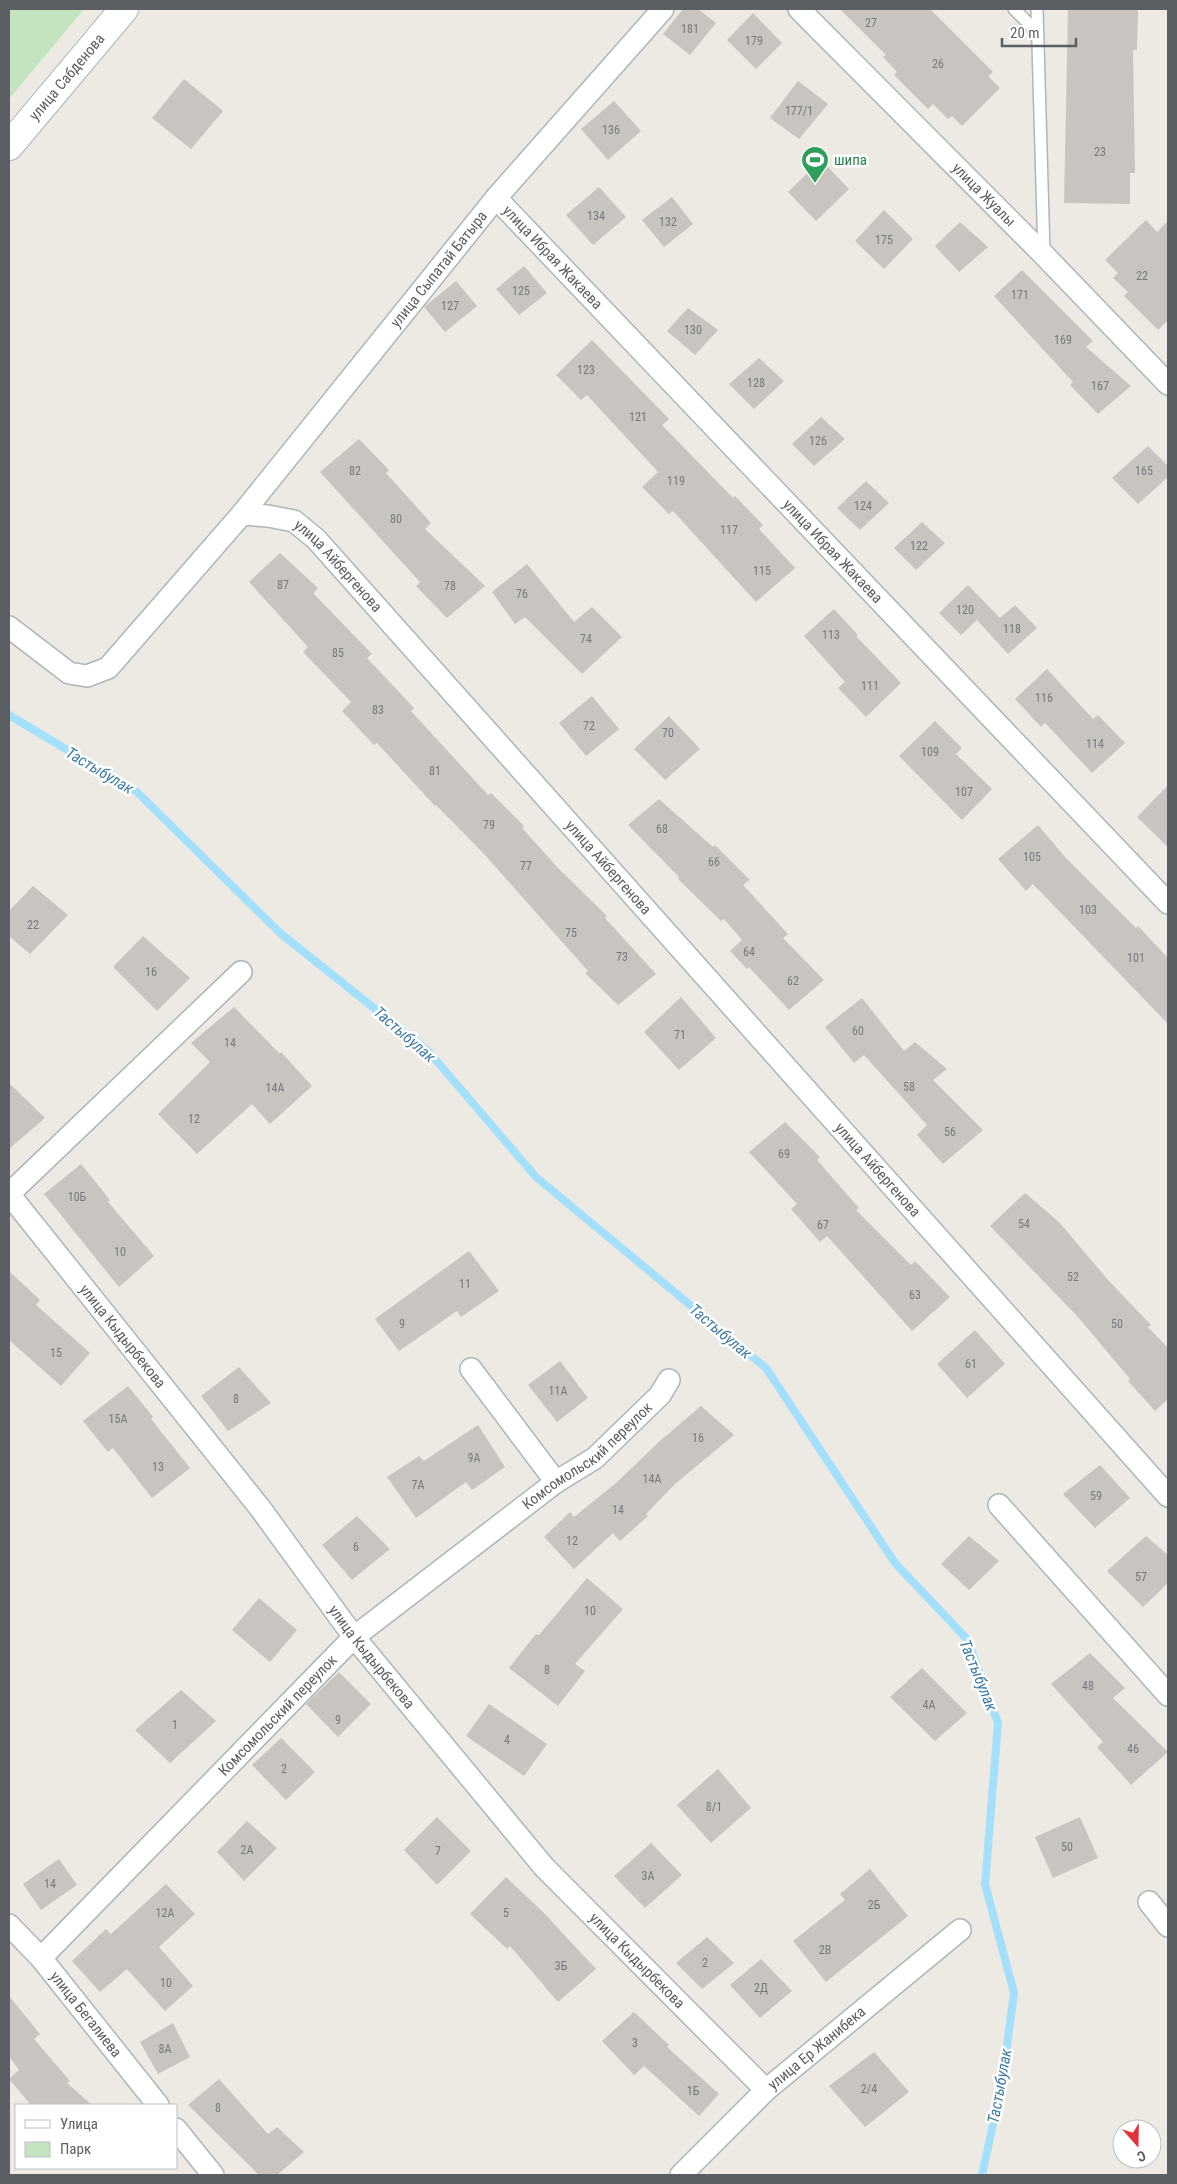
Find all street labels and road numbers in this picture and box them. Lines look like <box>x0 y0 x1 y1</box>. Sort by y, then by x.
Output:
street label: улица Сабденова <box>25 30 108 124</box>
street label: улица Жуалы <box>948 159 1019 230</box>
street label: улица Ибрая Жакаева <box>499 202 606 313</box>
street label: улица Сыпатай Батыра <box>387 207 491 331</box>
street label: улица Ибрая Жакаева <box>779 496 886 607</box>
street label: улица Айбергенова <box>291 516 386 616</box>
street label: улица Айбергенова <box>562 816 655 918</box>
street label: улица Айбергенова <box>831 1119 924 1221</box>
street label: улица Кыдырбекова <box>76 1281 170 1392</box>
street label: Комсомольский переулок <box>519 1398 656 1514</box>
street label: улица Кыдырбекова <box>325 1601 418 1712</box>
street label: Комсомольский переулок <box>215 1651 341 1780</box>
street label: улица Кыдырбекова <box>586 1909 689 2012</box>
street label: улица Бегалиева <box>46 1968 126 2061</box>
street label: улица Ер Жанибека <box>764 2003 869 2094</box>

